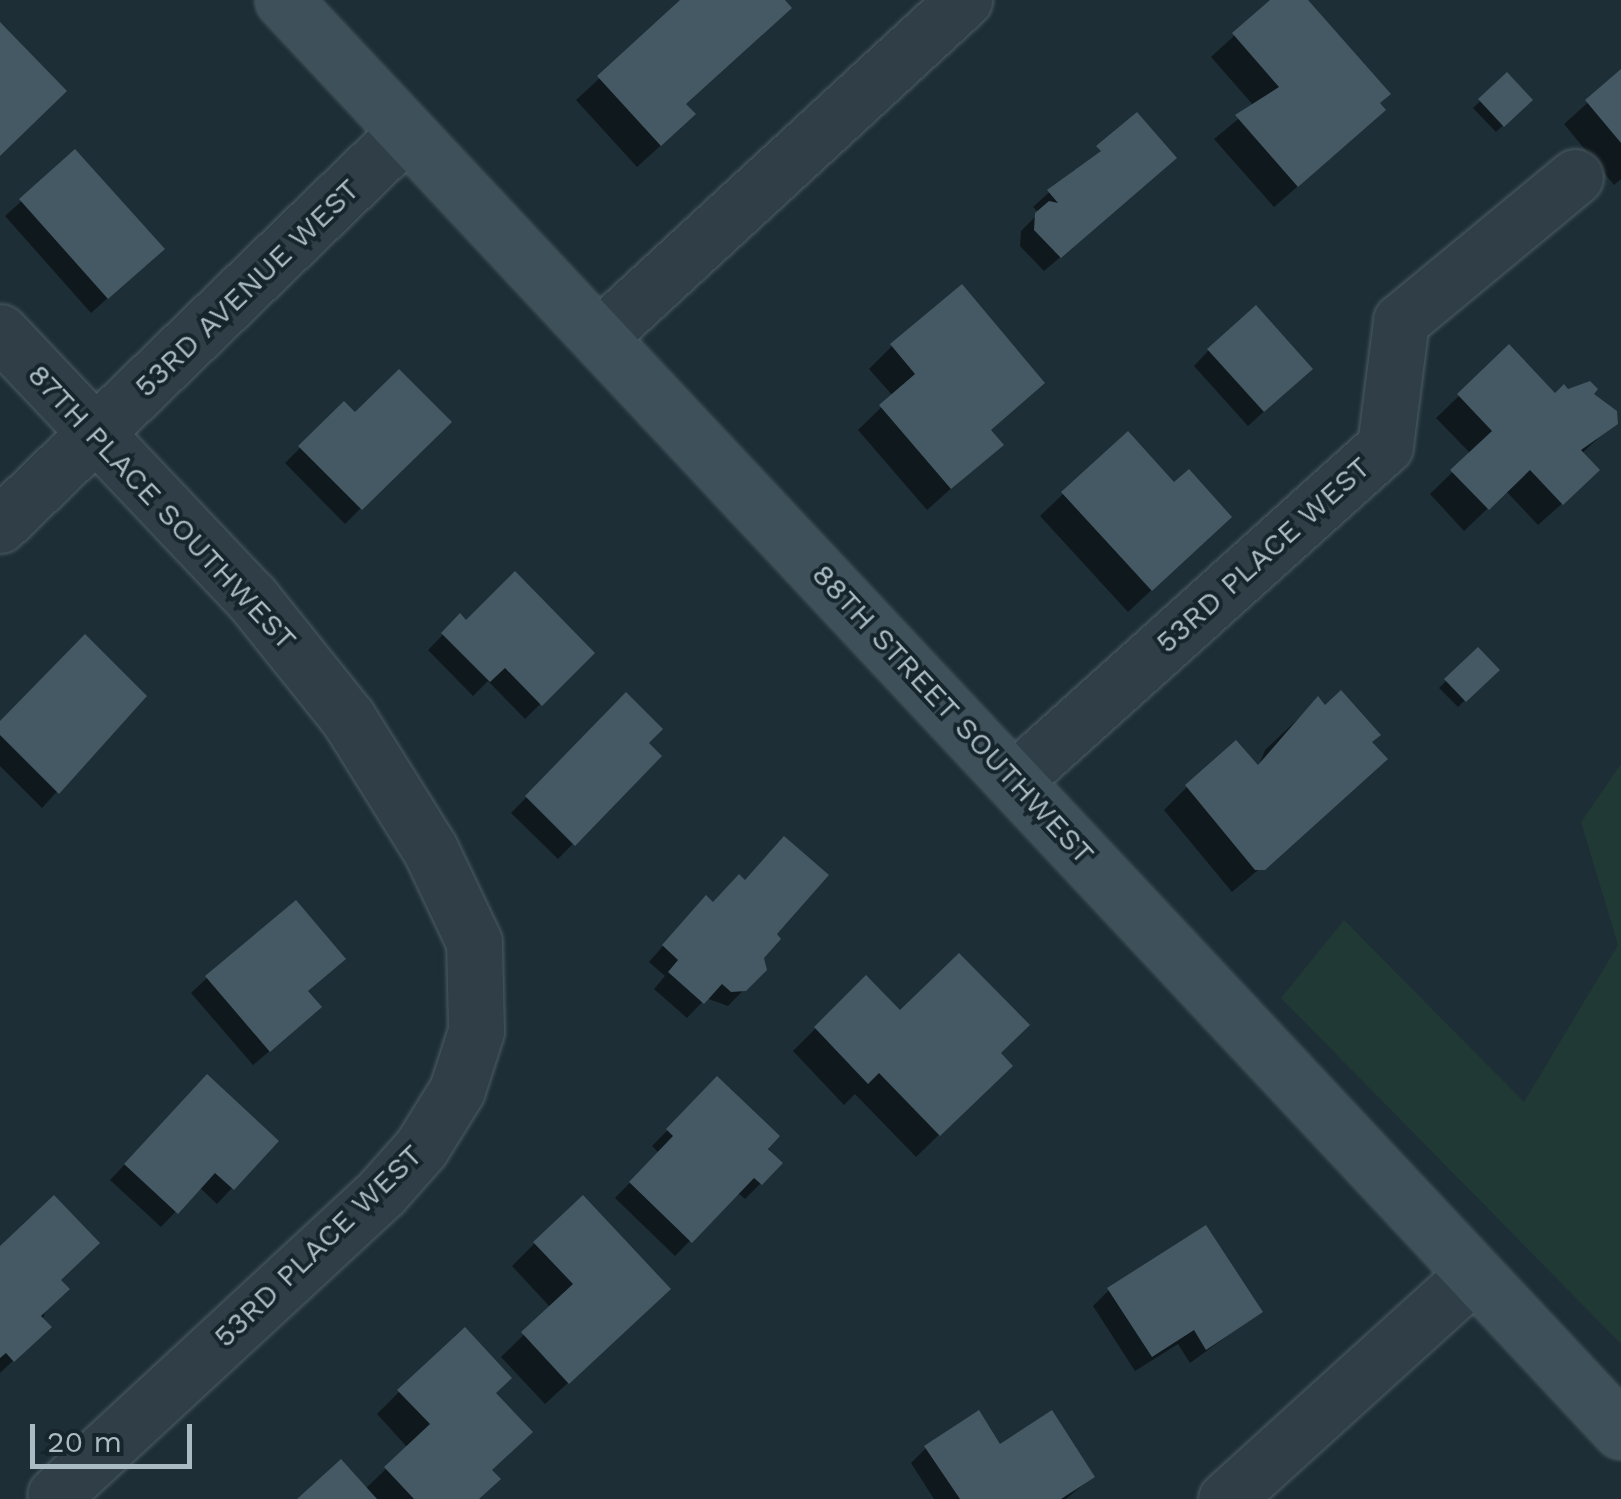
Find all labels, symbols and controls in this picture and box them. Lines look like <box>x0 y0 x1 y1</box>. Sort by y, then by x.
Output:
street label: 53RD AVENUE WEST <box>126 171 368 405</box>
street label: 87TH PLACE SOUTHWEST <box>20 357 304 657</box>
street label: 53RD PLACE WEST <box>1148 449 1378 661</box>
street label: 88TH STREET SOUTHWEST <box>804 556 1102 872</box>
street label: 53RD PLACE WEST <box>206 1137 430 1355</box>
scale bar <box>35 1404 198 1466</box>
text: 20 m <box>47 1424 122 1459</box>

